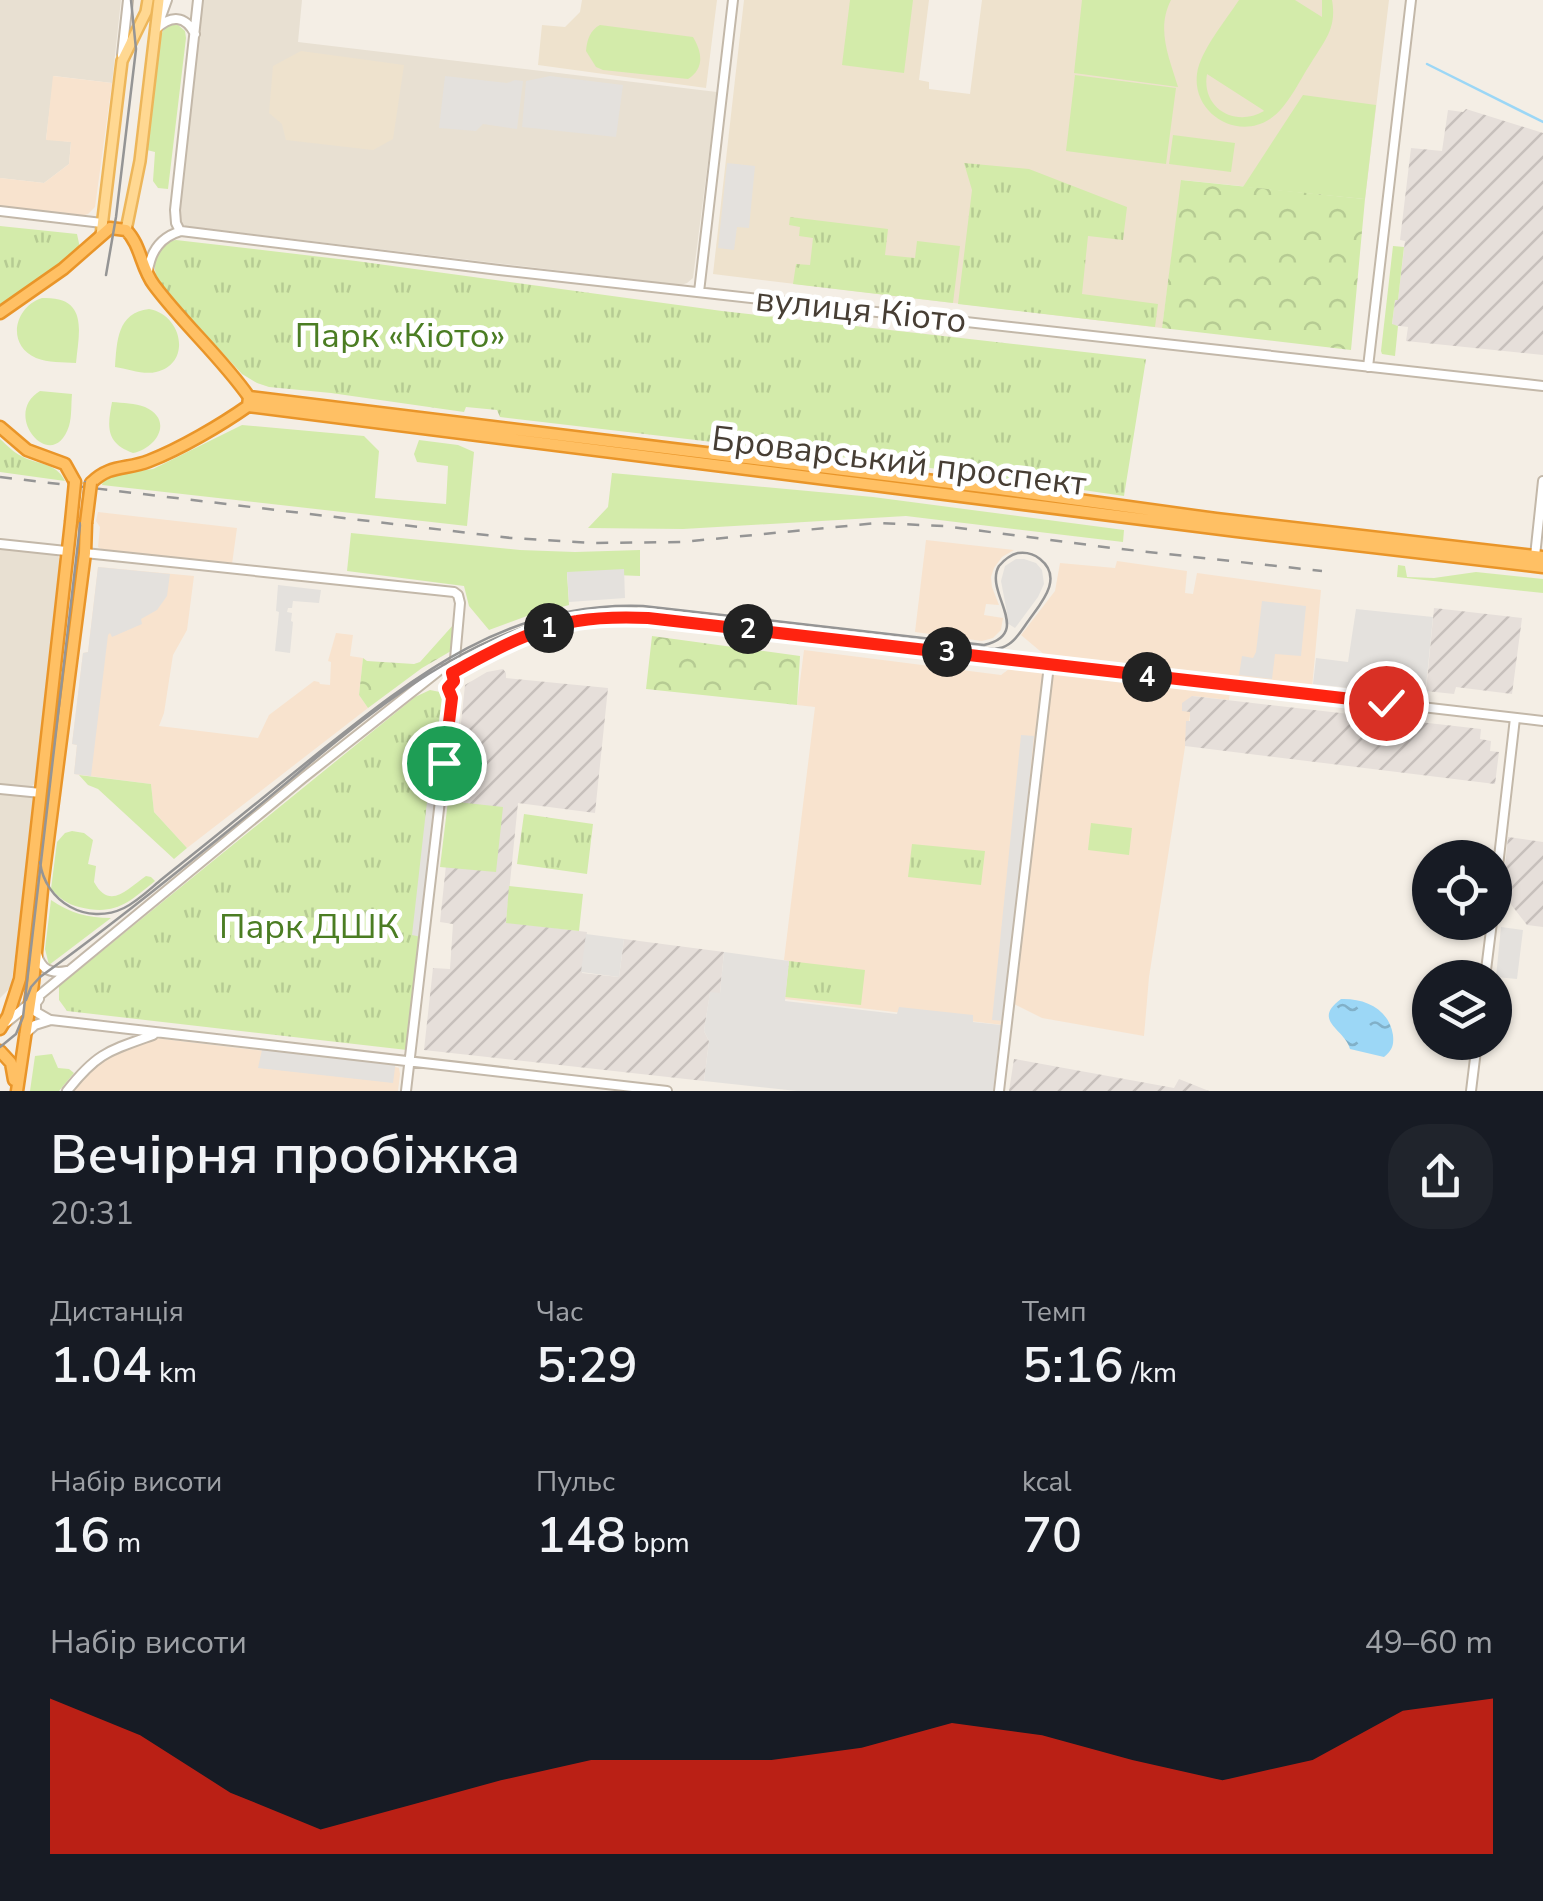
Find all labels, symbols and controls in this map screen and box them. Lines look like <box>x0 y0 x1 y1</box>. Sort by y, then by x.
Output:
street label: вулиця Кіото <box>753 276 969 344</box>
park label: Парк «Кіото» <box>295 312 505 359</box>
street label: Броварський проспект <box>709 415 1089 507</box>
pin: 1 <box>524 603 574 653</box>
pin: 2 <box>723 604 773 654</box>
text: 1 <box>541 609 557 647</box>
text: 2 <box>740 610 756 648</box>
pin: 3 <box>922 627 972 677</box>
text: 3 <box>939 633 955 671</box>
pin: 4 <box>1122 652 1172 702</box>
text: 4 <box>1139 658 1155 696</box>
pin <box>1344 661 1429 746</box>
icon: check <box>1359 676 1414 731</box>
pin <box>402 721 487 806</box>
icon: arrive <box>417 736 472 791</box>
map controls <box>1412 840 1512 1060</box>
button: locate <box>1412 840 1512 940</box>
park label: Парк ДШК <box>219 903 400 950</box>
button: layers <box>1412 960 1512 1060</box>
text: Вечірня пробіжка <box>50 1117 520 1192</box>
button: share <box>1388 1124 1493 1229</box>
text: 20:31 <box>50 1192 134 1235</box>
text: Дистанція <box>50 1293 184 1331</box>
text: Час <box>536 1293 583 1331</box>
text: Темп <box>1022 1293 1087 1331</box>
text: 1.04 <box>50 1331 152 1400</box>
text: 5:29 <box>536 1331 638 1400</box>
text: 5:16 <box>1022 1331 1124 1400</box>
text: km <box>152 1354 197 1392</box>
text: /km <box>1124 1354 1177 1392</box>
text: Набір висоти <box>50 1463 222 1501</box>
text: Пульс <box>536 1463 615 1501</box>
text: kcal <box>1022 1463 1072 1501</box>
text: 16 <box>50 1501 110 1570</box>
text: 148 <box>536 1501 626 1570</box>
text: 70 <box>1022 1501 1082 1570</box>
text: m <box>110 1524 141 1562</box>
text: bpm <box>626 1524 690 1562</box>
text: Набір висоти <box>50 1621 247 1664</box>
text: 49–60 m <box>1365 1621 1493 1664</box>

